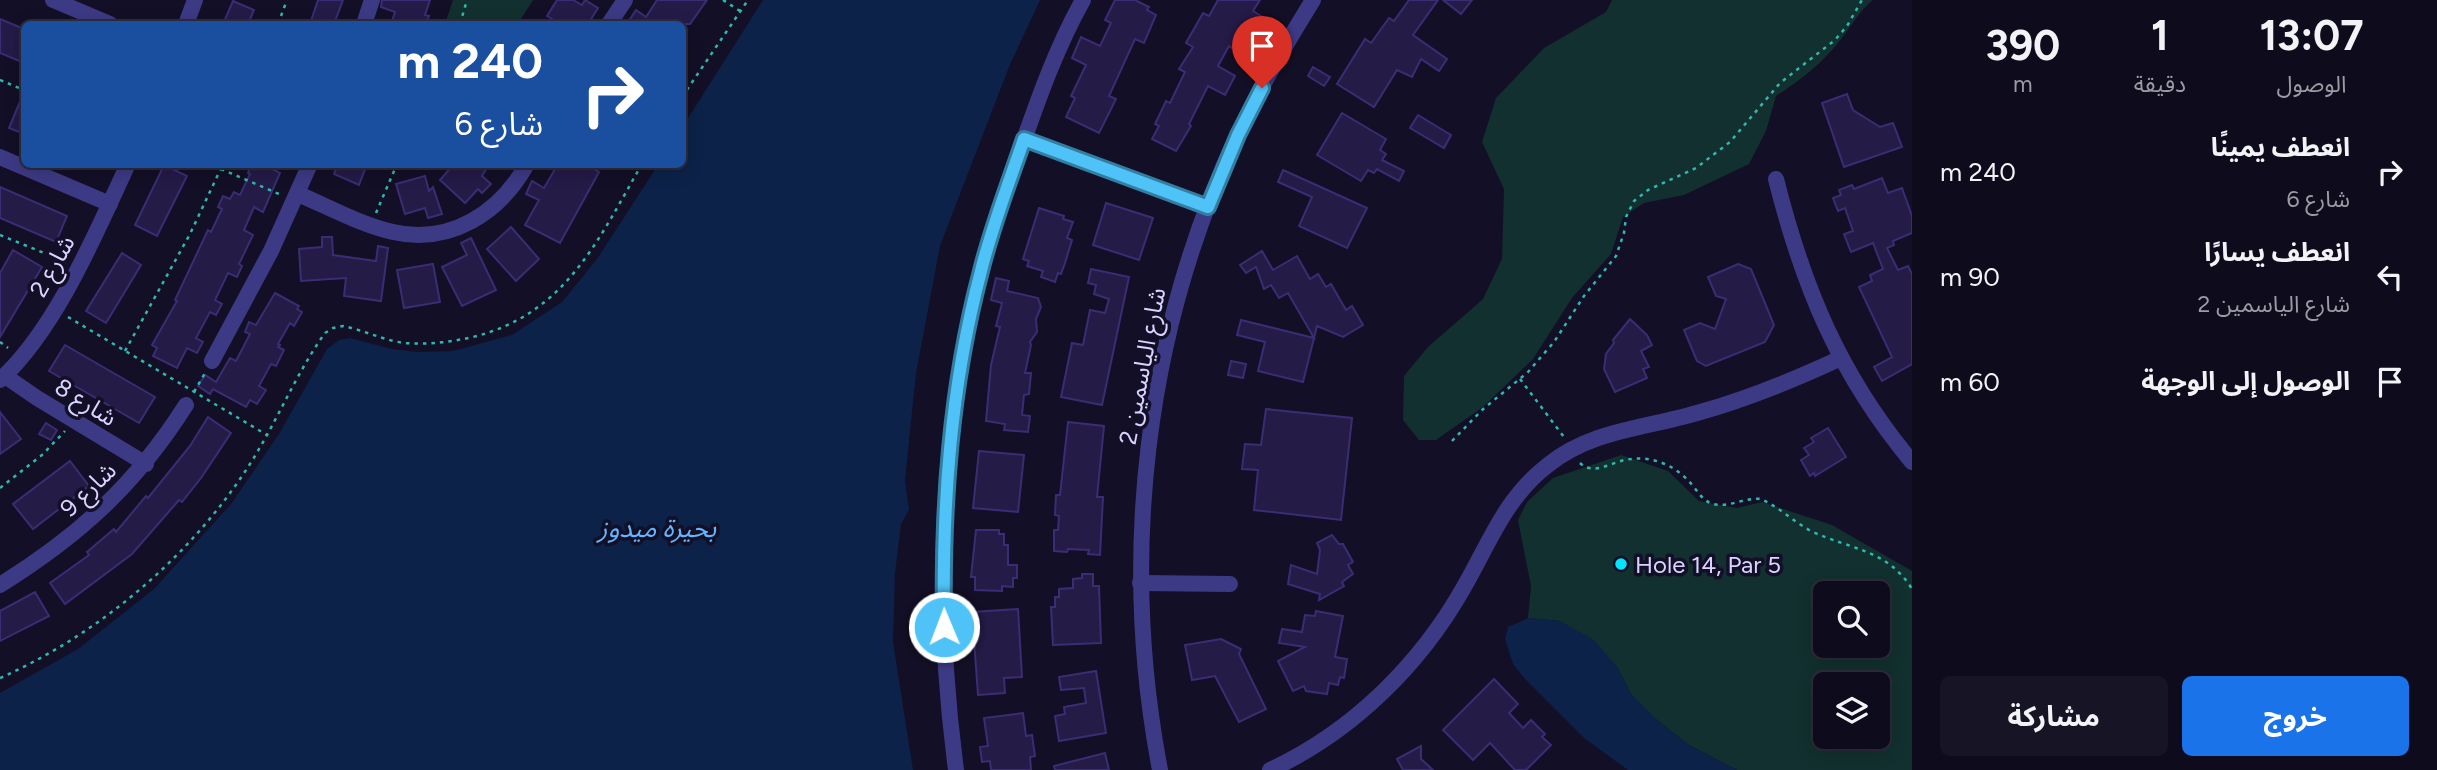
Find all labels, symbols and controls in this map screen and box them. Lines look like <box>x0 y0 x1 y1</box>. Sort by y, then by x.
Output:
text: 1 <box>2151 10 2169 61</box>
text: 13:07 <box>2259 10 2364 61</box>
pin <box>1232 16 1292 88</box>
text: 390 <box>1985 20 2060 71</box>
icon: arrive <box>1243 27 1281 65</box>
text: 240 m <box>397 31 543 90</box>
icon: right <box>567 49 658 140</box>
text: m <box>2013 70 2033 98</box>
text: دقيقة <box>2134 70 2186 98</box>
text: الوصول <box>2277 70 2346 98</box>
text: شارع 6 <box>455 105 543 143</box>
text: انعطف يمينًا <box>2211 131 2350 163</box>
icon: right <box>2371 153 2409 191</box>
text: 240 m <box>1940 156 2016 188</box>
text: شارع 6 <box>2286 185 2350 213</box>
street label: شارع 2 <box>23 230 83 303</box>
text: انعطف يسارًا <box>2204 236 2350 268</box>
icon: left <box>2371 258 2409 296</box>
text: 90 m <box>1940 261 2000 293</box>
street label: شارع الياسمين 2 <box>1113 285 1174 447</box>
text: شارع الياسمين 2 <box>2198 290 2350 318</box>
icon: arrive <box>2371 363 2409 401</box>
text: الوصول إلى الوجهة <box>2141 365 2350 397</box>
text: 60 m <box>1940 366 2000 398</box>
street label: شارع 8 <box>48 372 122 435</box>
street label: شارع 9 <box>54 456 124 525</box>
water label: بحيرة ميدوز <box>596 512 717 544</box>
place label: Hole 14, Par 5 <box>1635 550 1781 579</box>
marker: Hole 14, Par 5 <box>1613 556 1629 572</box>
map controls <box>1813 581 1890 749</box>
button: search <box>1813 581 1890 658</box>
position arrow <box>907 590 981 664</box>
button: layers <box>1813 672 1890 749</box>
button: مشاركة <box>1940 676 2168 756</box>
button: خروج <box>2182 676 2409 756</box>

